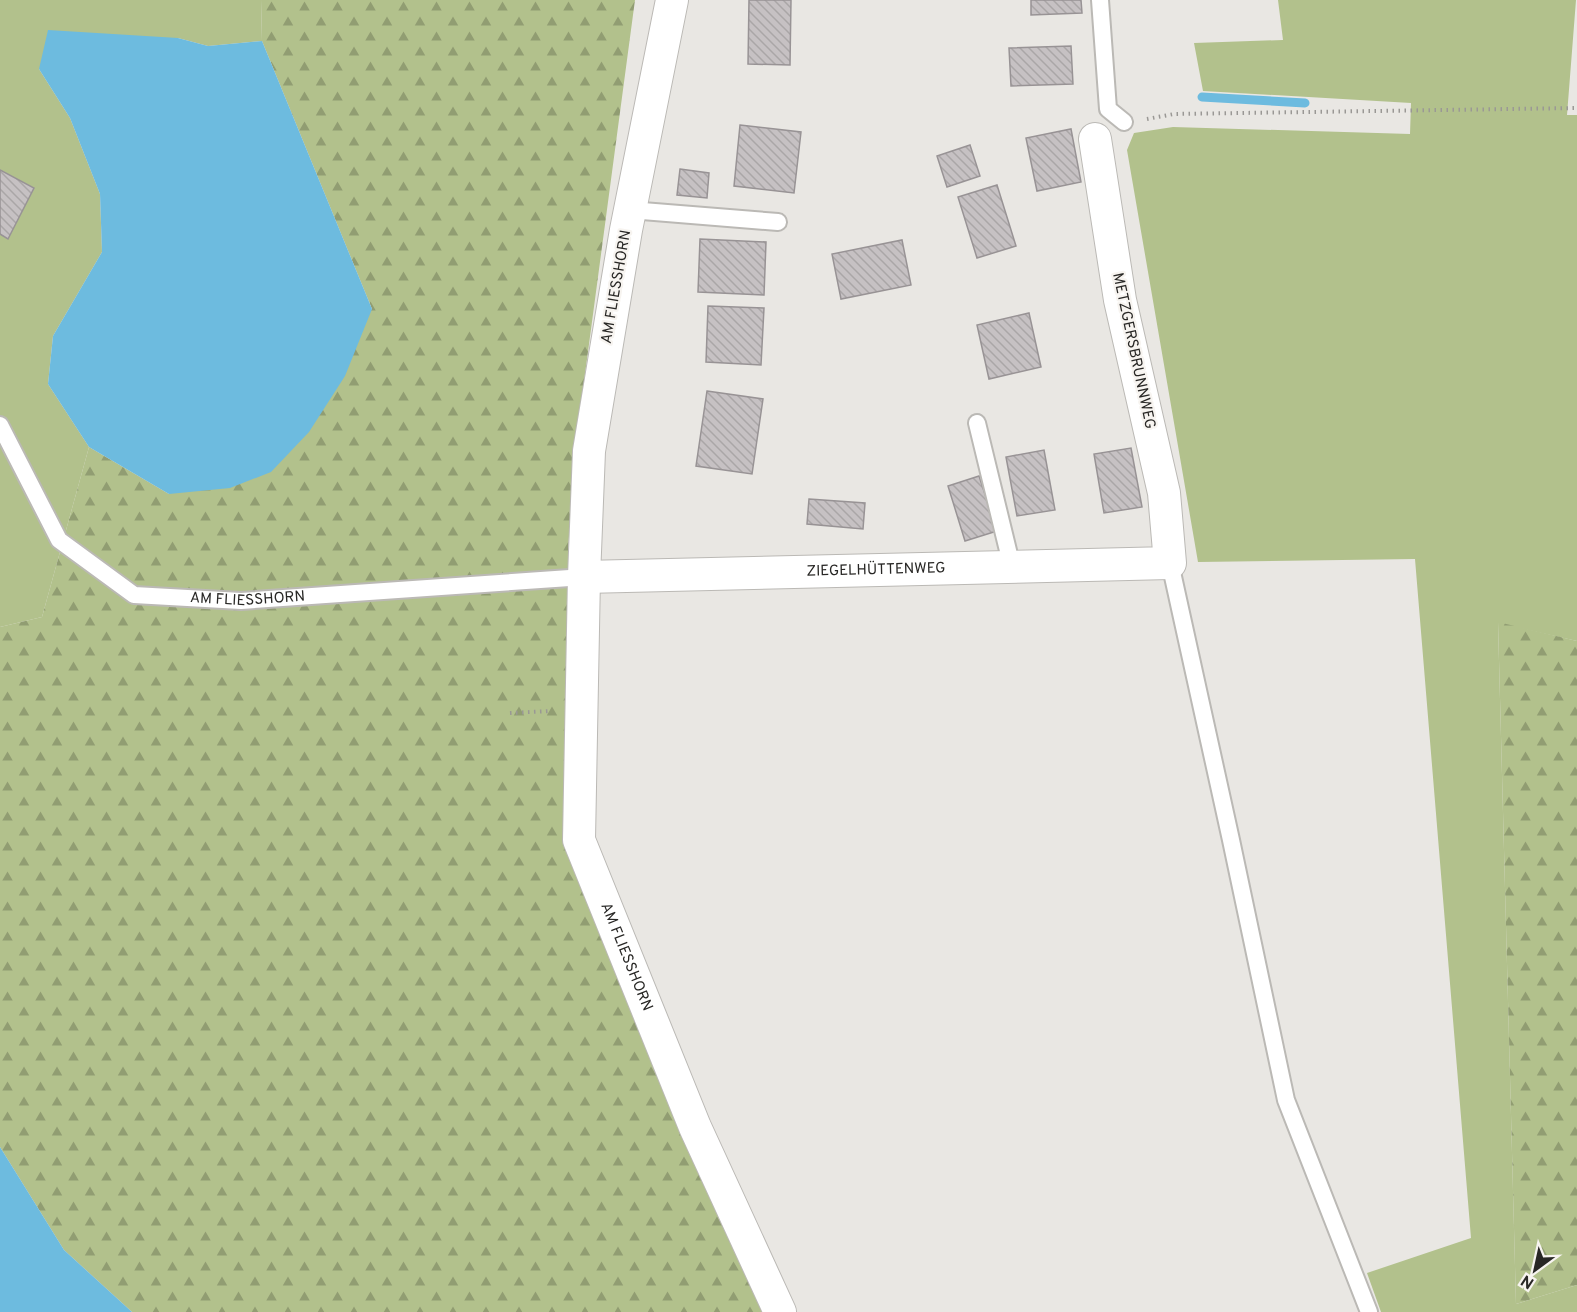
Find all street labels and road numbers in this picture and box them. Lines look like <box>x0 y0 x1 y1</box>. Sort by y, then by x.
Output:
street label: AM FLIESSHORN <box>598 229 636 345</box>
street label: METZGERSBRUNNWEG <box>1107 271 1159 431</box>
street label: ZIEGELHÜTTENWEG <box>806 559 946 581</box>
street label: AM FLIESSHORN <box>189 587 306 611</box>
street label: AM FLIESSHORN <box>596 900 657 1014</box>

